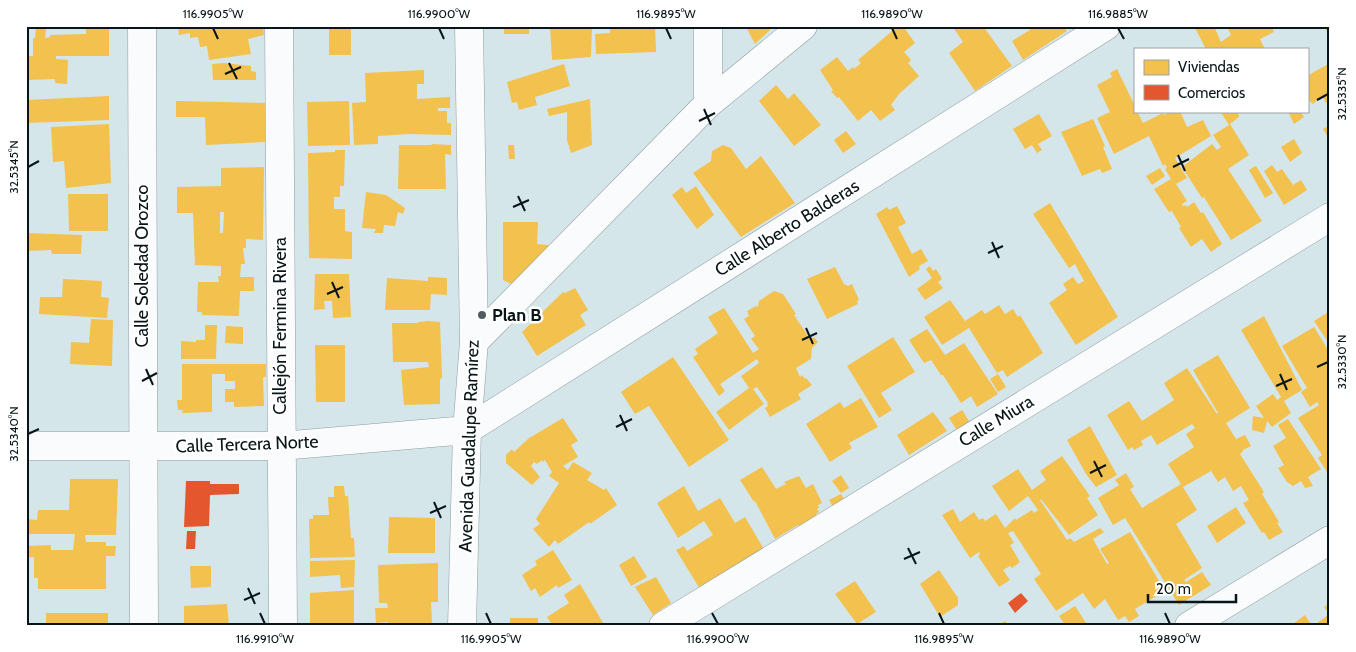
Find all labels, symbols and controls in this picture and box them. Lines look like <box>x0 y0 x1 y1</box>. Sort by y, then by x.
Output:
text: 116.9905°W <box>183 6 244 21</box>
text: 116.9900°W <box>408 6 471 21</box>
text: 116.9895°W <box>636 6 696 21</box>
text: 116.9890°W <box>861 6 923 21</box>
text: 116.9885°W <box>1088 6 1149 21</box>
legend <box>1134 48 1308 112</box>
text: Viviendas <box>1178 58 1239 76</box>
text: 32.5335°N <box>1334 67 1349 121</box>
text: Comercios <box>1178 84 1245 102</box>
text: 32.5345°N <box>6 140 21 194</box>
street label: Calle Alberto Balderas <box>711 175 863 281</box>
street label: Calle Soledad Orozco <box>131 184 153 348</box>
street label: Callejón Fermina Rivera <box>269 237 291 415</box>
place label: Plan B <box>492 304 542 326</box>
marker: Plan B <box>476 309 488 321</box>
text: 32.5330°N <box>1334 334 1349 390</box>
street label: Avenida Guadalupe Ramírez <box>454 339 484 553</box>
street label: Calle Miura <box>955 390 1038 452</box>
text: 32.5340°N <box>6 406 21 462</box>
street label: Calle Tercera Norte <box>175 431 319 457</box>
scale bar <box>1148 572 1236 604</box>
text: 20 m <box>1156 580 1191 598</box>
text: 116.9910°W <box>236 631 295 646</box>
text: 116.9905°W <box>461 631 522 646</box>
text: 116.9900°W <box>687 631 750 646</box>
text: 116.9895°W <box>914 631 974 646</box>
text: 116.9890°W <box>1139 631 1201 646</box>

